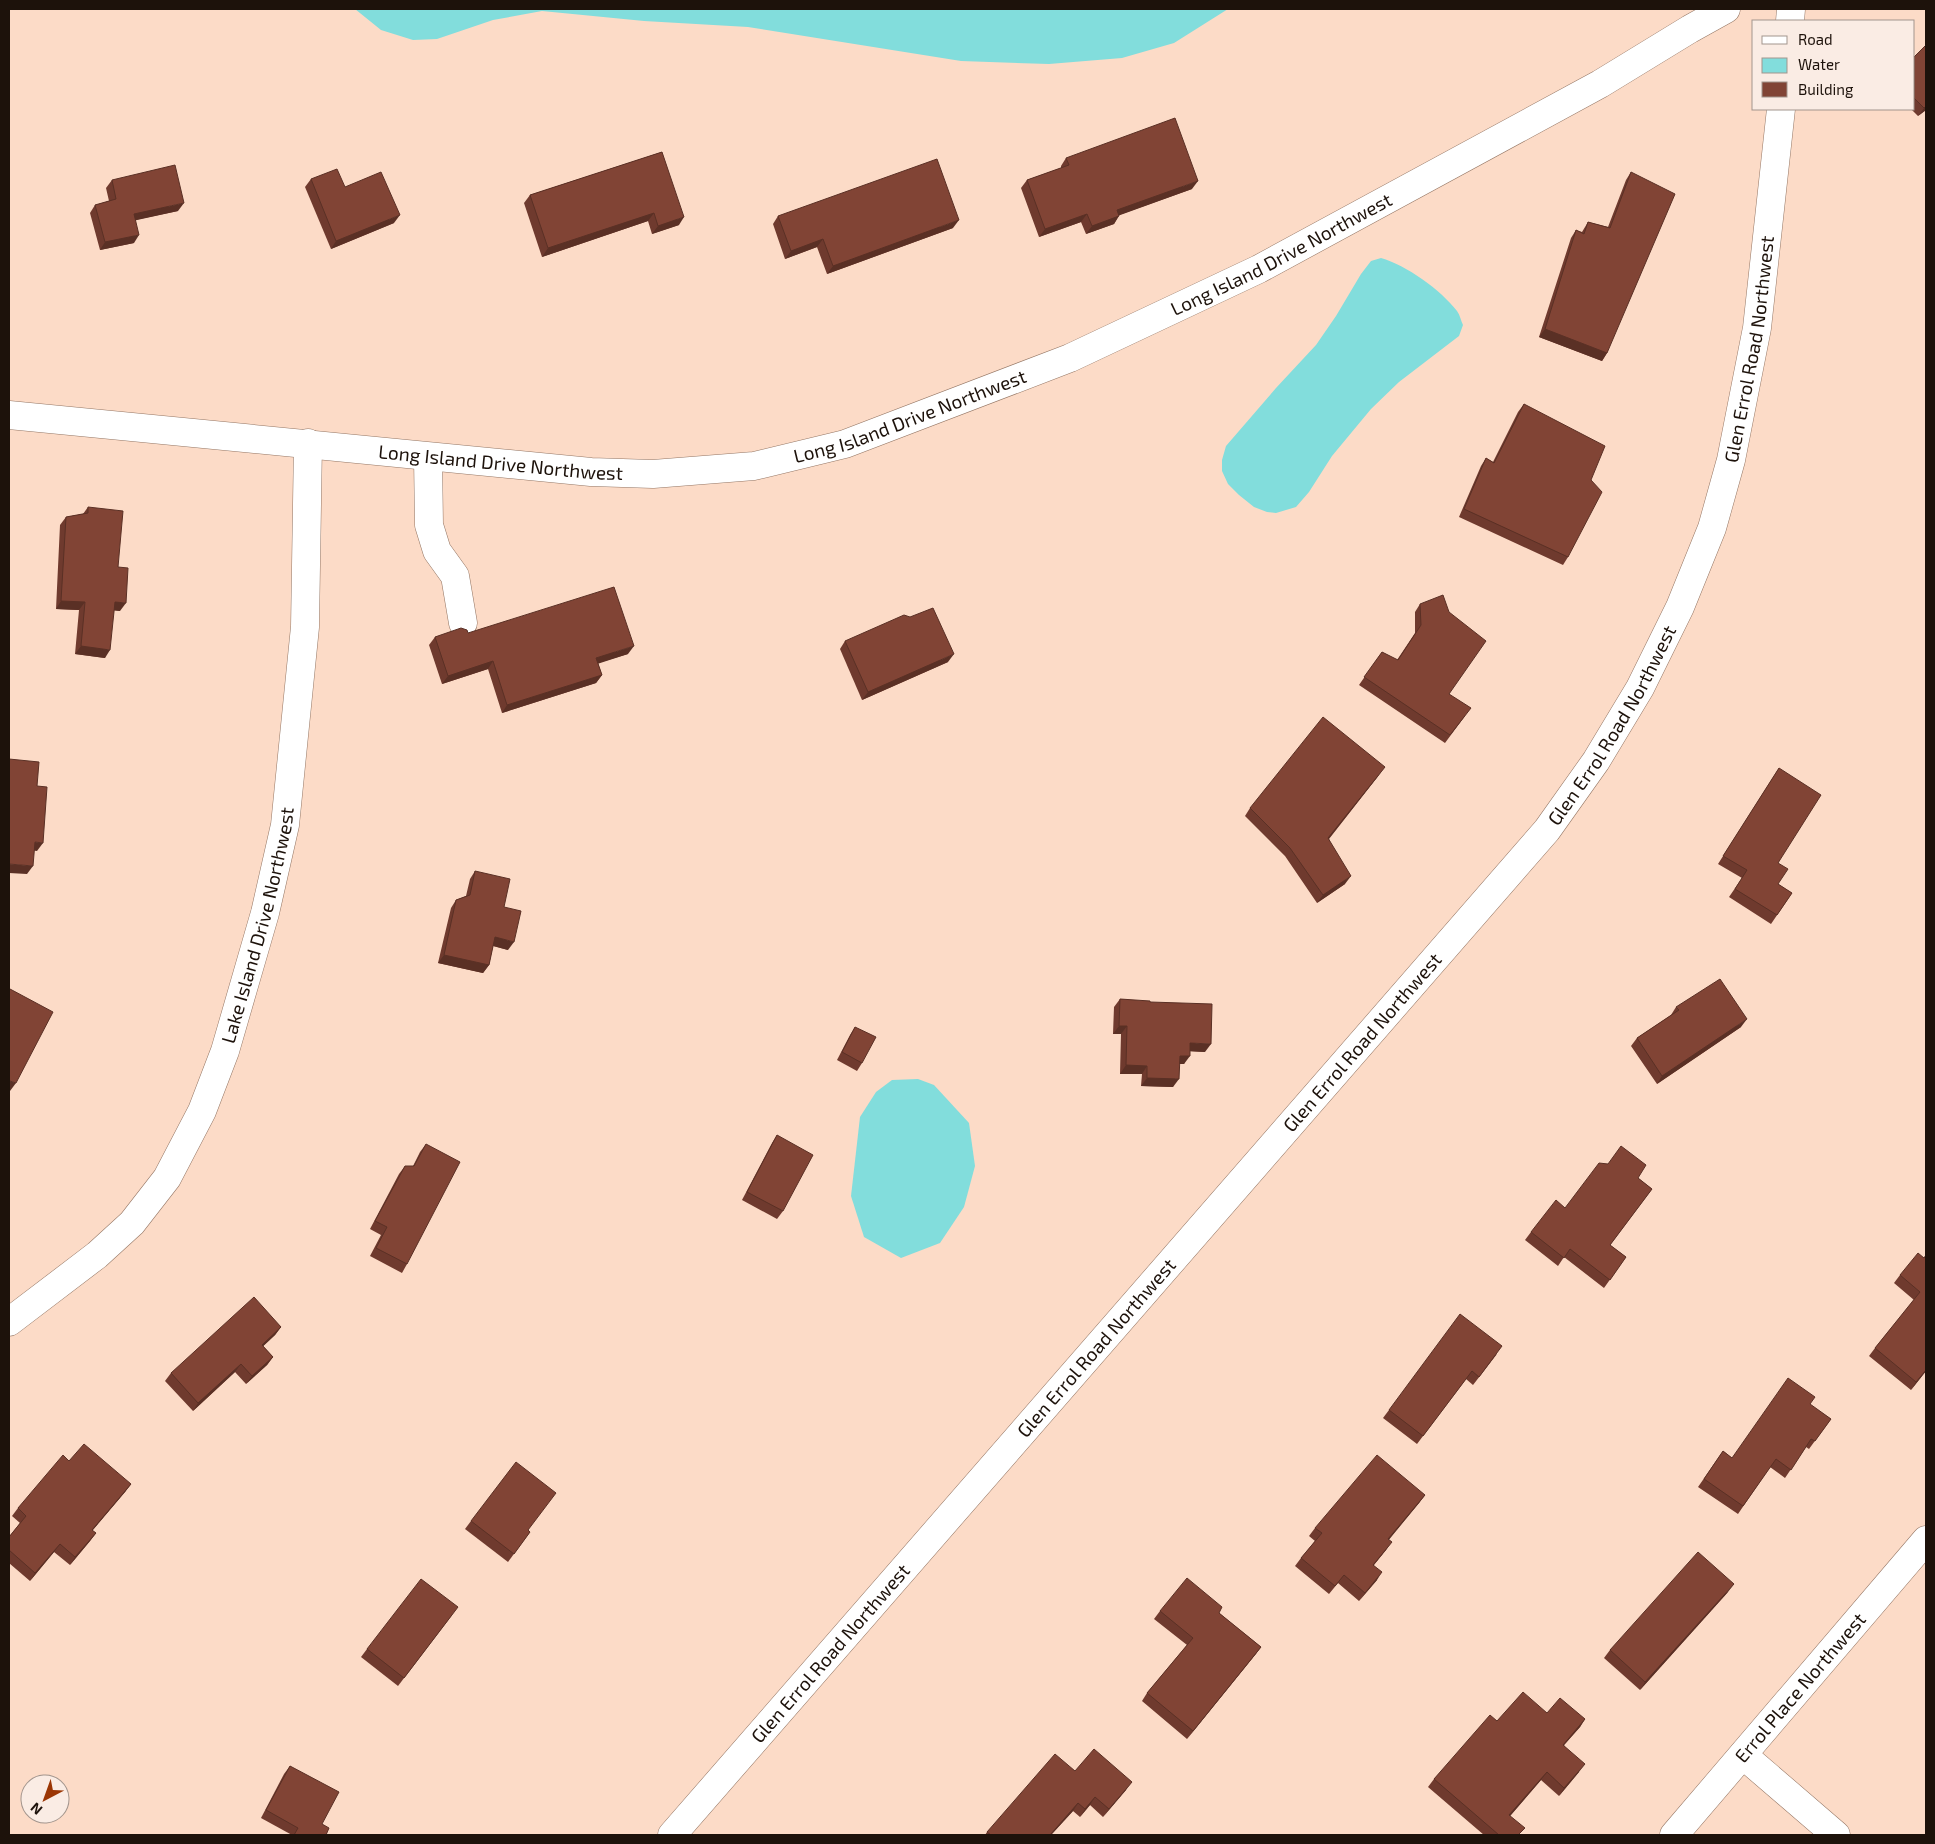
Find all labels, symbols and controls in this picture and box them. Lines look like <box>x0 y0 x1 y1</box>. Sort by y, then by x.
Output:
legend <box>1752 20 1915 110</box>
text: Road <box>1798 30 1833 48</box>
text: Water <box>1798 55 1840 73</box>
text: Building <box>1798 80 1854 98</box>
street label: Long Island Drive Northwest <box>1167 187 1395 320</box>
street label: Glen Errol Road Northwest <box>1719 234 1778 465</box>
street label: Long Island Drive Northwest <box>791 364 1029 467</box>
street label: Long Island Drive Northwest <box>377 439 623 484</box>
street label: Glen Errol Road Northwest <box>1542 621 1680 829</box>
street label: Lake Island Drive Northwest <box>216 806 298 1046</box>
street label: Glen Errol Road Northwest <box>1278 948 1446 1136</box>
street label: Glen Errol Road Northwest <box>1012 1253 1180 1442</box>
street label: Glen Errol Road Northwest <box>746 1559 914 1747</box>
street label: Errol Place Northwest <box>1729 1608 1870 1767</box>
north arrow <box>20 1774 70 1824</box>
text: N <box>27 1799 46 1819</box>

